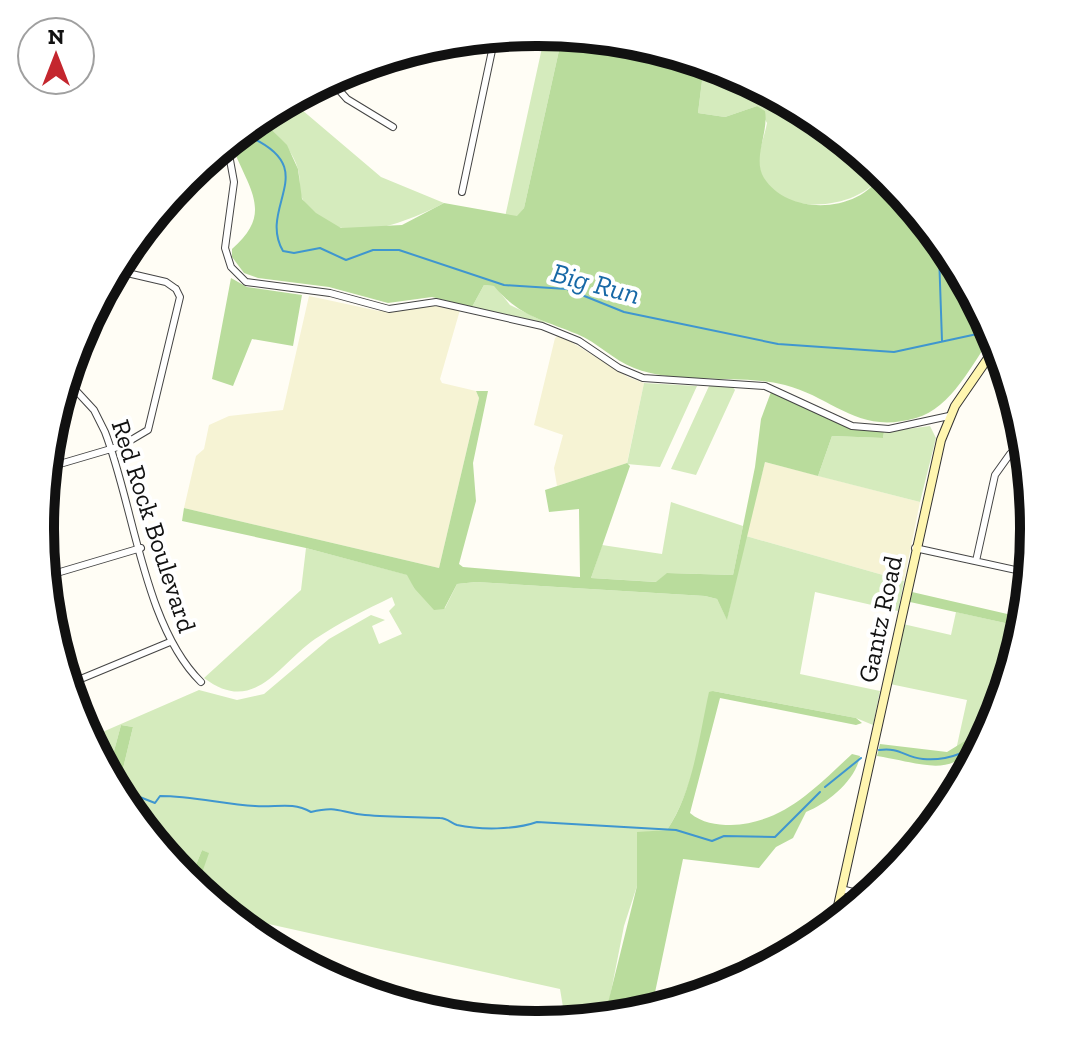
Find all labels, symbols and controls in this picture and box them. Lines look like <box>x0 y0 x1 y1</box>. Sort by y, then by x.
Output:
north arrow <box>16 16 96 96</box>
text: N <box>48 23 65 50</box>
water label: Big Run <box>548 256 644 311</box>
street label: Red Rock Boulevard <box>104 416 204 636</box>
street label: Gantz Road <box>851 553 909 685</box>

